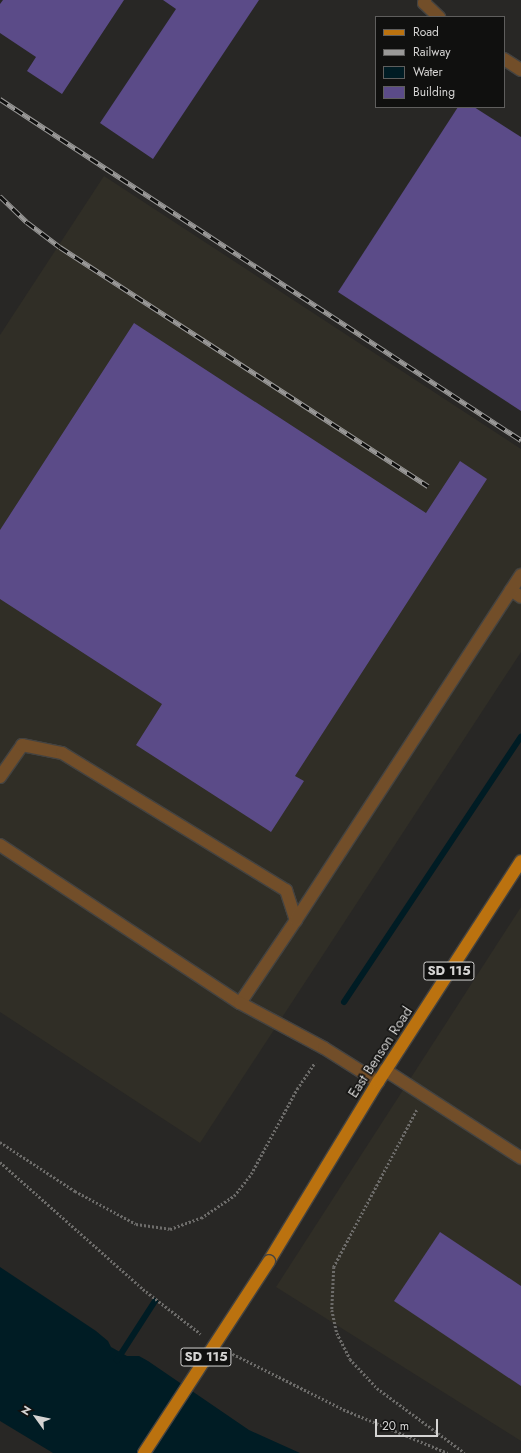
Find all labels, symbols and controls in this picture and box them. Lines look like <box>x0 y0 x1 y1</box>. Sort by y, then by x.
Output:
legend <box>375 16 505 108</box>
text: Road <box>413 23 439 41</box>
text: Railway <box>413 43 451 61</box>
text: Water <box>413 63 443 81</box>
text: Building <box>413 83 455 101</box>
road number: SD 115 <box>423 960 475 982</box>
street label: East Benson Road <box>344 1003 416 1101</box>
road number: SD 115 <box>180 1346 232 1368</box>
north arrow <box>16 1397 56 1437</box>
text: N <box>17 1402 35 1418</box>
scale bar <box>377 1411 440 1437</box>
text: 20 m <box>382 1417 409 1435</box>

